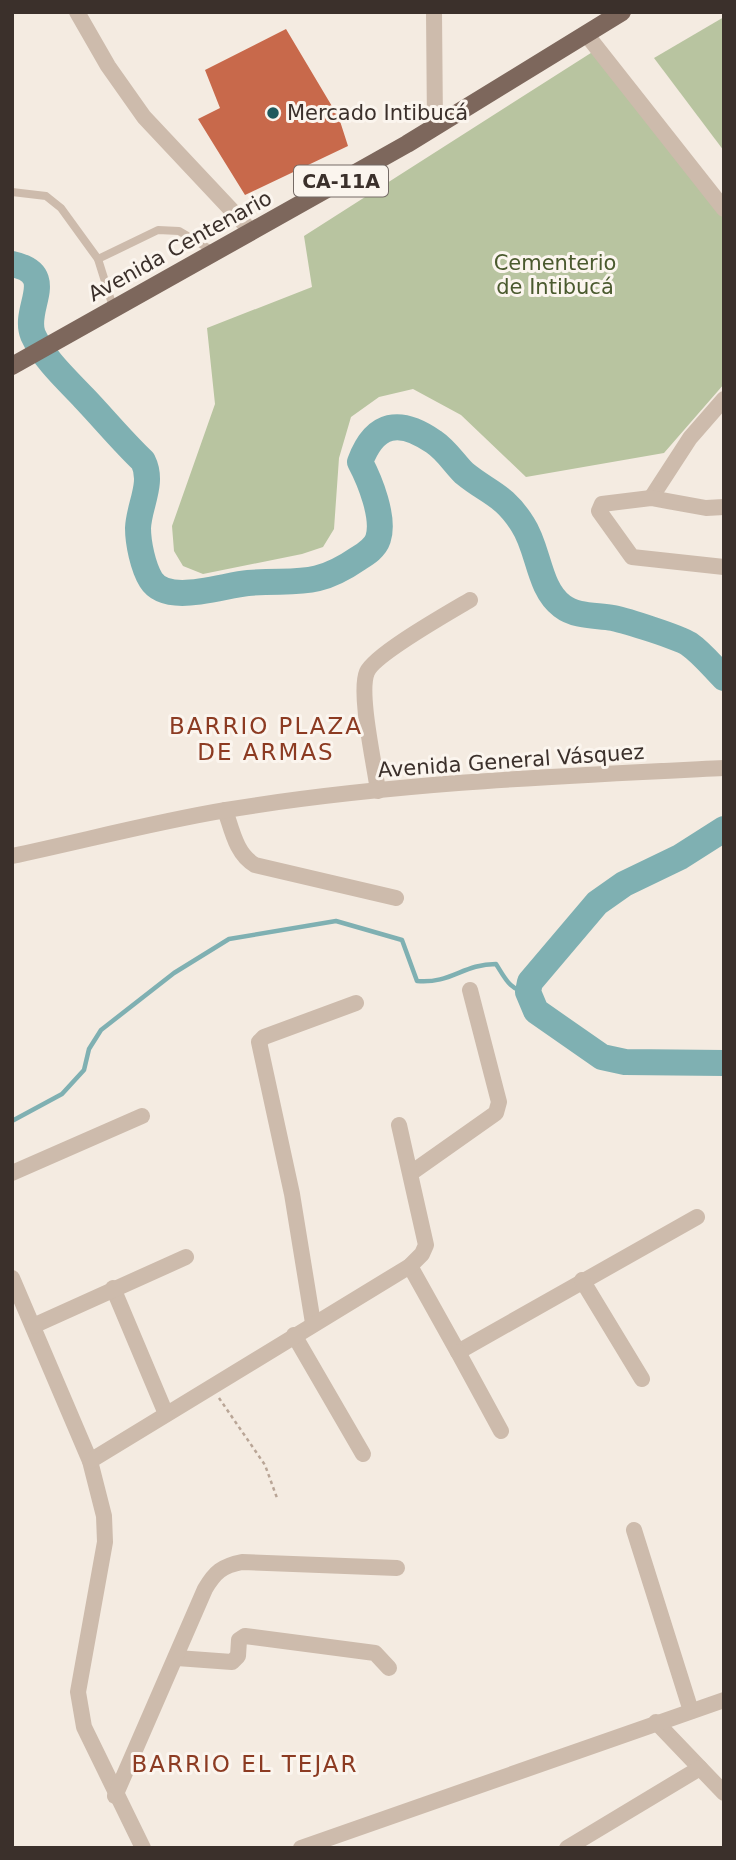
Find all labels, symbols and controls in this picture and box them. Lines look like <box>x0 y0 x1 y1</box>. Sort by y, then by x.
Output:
place label: Mercado Intibucá <box>287 101 468 125</box>
marker: Mercado Intibucá <box>265 105 281 121</box>
road number: CA-11A <box>294 166 388 196</box>
street label: Avenida Centenario <box>84 186 276 306</box>
park label: Cementerio de Intibucá <box>494 251 616 299</box>
district label: BARRIO PLAZA DE ARMAS <box>169 713 363 765</box>
street label: Avenida General Vásquez <box>377 740 645 782</box>
district label: BARRIO EL TEJAR <box>131 1751 359 1777</box>

